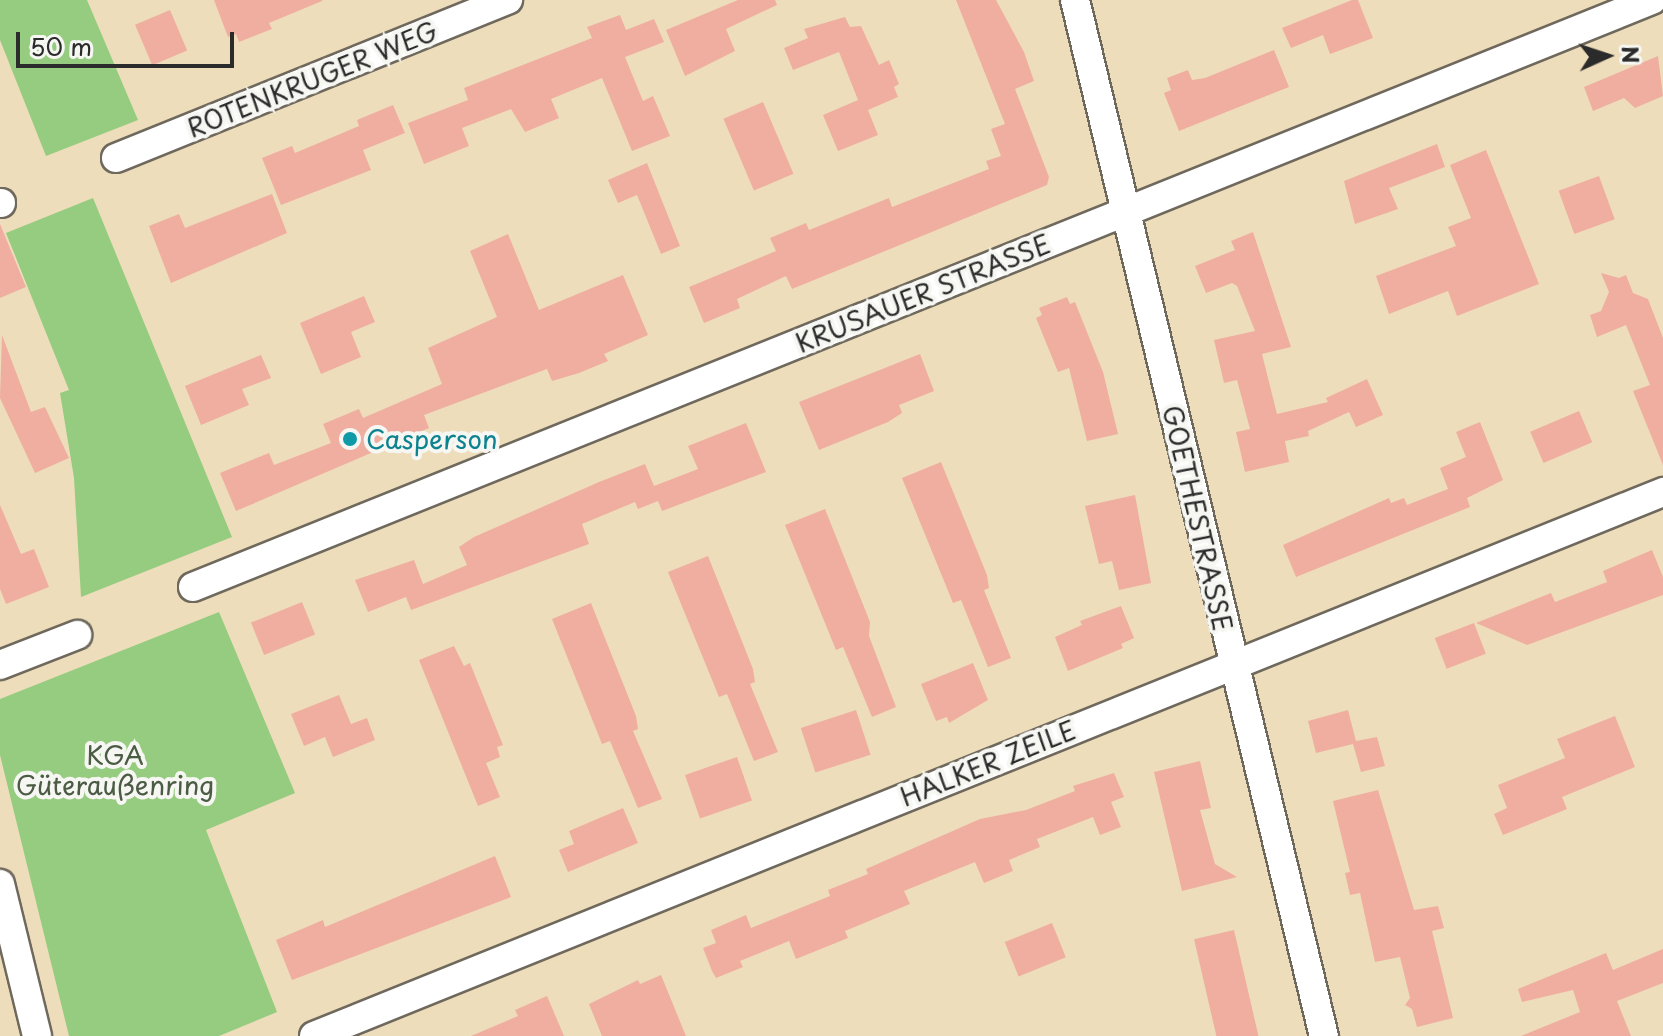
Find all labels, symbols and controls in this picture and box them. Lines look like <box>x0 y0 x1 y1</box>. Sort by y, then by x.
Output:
street label: ROTENKRUGER WEG <box>180 14 444 144</box>
scale bar <box>20 16 238 66</box>
north arrow <box>1567 16 1647 96</box>
text: 50 m <box>30 28 92 64</box>
text: N <box>1615 45 1648 64</box>
street label: KRUSAUER STRASSE <box>789 227 1057 359</box>
street label: GOETHESTRASSE <box>1157 402 1239 634</box>
place label: Casperson <box>366 423 498 455</box>
marker: Casperson <box>341 430 359 448</box>
street label: HALKER ZEILE <box>894 713 1082 813</box>
park label: KGA Güteraußenring <box>16 739 214 800</box>

